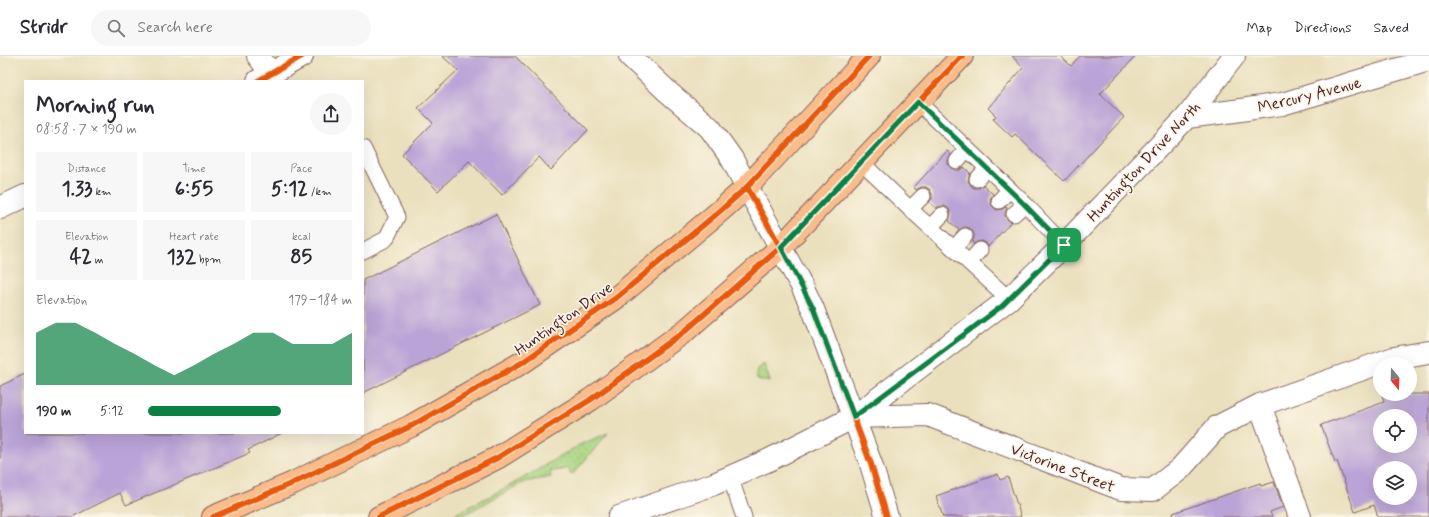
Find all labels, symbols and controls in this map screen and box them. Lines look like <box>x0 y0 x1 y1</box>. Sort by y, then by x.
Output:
search box <box>91 10 371 46</box>
text: Stridr <box>20 15 67 40</box>
icon: search <box>105 17 127 39</box>
text: Search here <box>137 18 213 38</box>
text: Map <box>1246 19 1272 37</box>
text: Directions <box>1294 19 1352 37</box>
text: Saved <box>1374 19 1409 37</box>
street label: Mercury Avenue <box>1255 72 1364 118</box>
text: Morning run <box>36 92 155 120</box>
button: share <box>310 93 352 135</box>
street label: Huntington Drive North <box>1083 97 1206 227</box>
text: 08:58 · 7 × 190 m <box>36 121 137 138</box>
text: Distance <box>67 162 106 176</box>
text: Time <box>182 162 206 176</box>
text: Pace <box>290 162 312 176</box>
text: 1.33 <box>62 176 92 203</box>
text: 6:55 <box>175 176 213 203</box>
text: 5:12 <box>271 176 308 203</box>
text: km <box>92 185 111 199</box>
text: /km <box>308 185 332 199</box>
pin <box>1047 228 1081 262</box>
text: Elevation <box>65 230 108 244</box>
text: Heart rate <box>169 230 219 244</box>
text: kcal <box>292 230 311 244</box>
icon: arrive <box>1053 234 1075 256</box>
text: 42 <box>70 244 92 271</box>
text: 132 <box>167 244 196 271</box>
text: 85 <box>290 244 312 271</box>
text: m <box>92 253 104 267</box>
text: bpm <box>196 253 221 267</box>
street label: Huntington Drive <box>511 278 618 362</box>
text: Elevation <box>36 292 87 309</box>
text: 179–184 m <box>288 292 352 309</box>
north arrow <box>1373 357 1417 401</box>
map controls <box>1373 357 1417 505</box>
text: 190 m <box>36 403 71 420</box>
text: 5:12 <box>100 403 124 420</box>
button: locate <box>1373 409 1417 453</box>
street label: Victorine Street <box>1007 439 1118 498</box>
button: layers <box>1373 461 1417 505</box>

